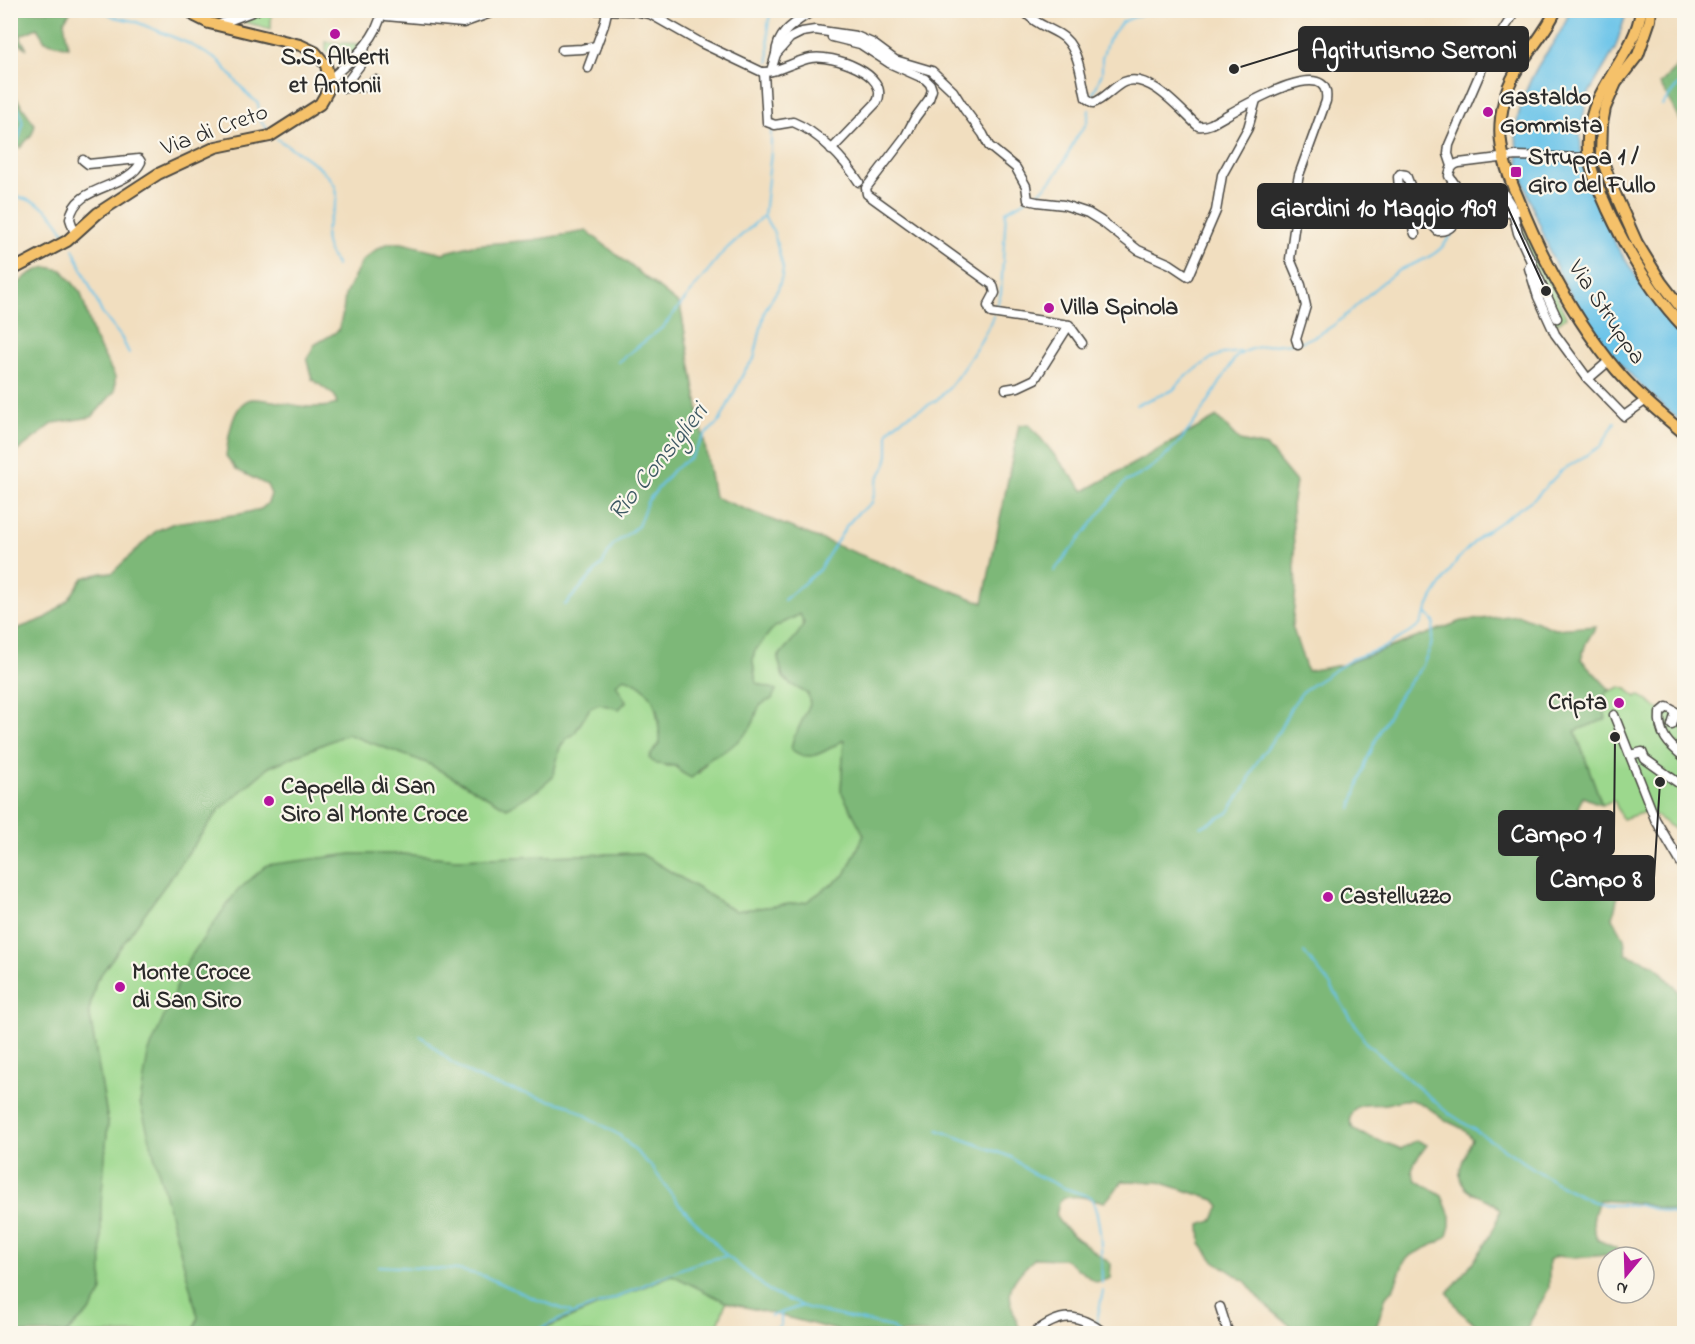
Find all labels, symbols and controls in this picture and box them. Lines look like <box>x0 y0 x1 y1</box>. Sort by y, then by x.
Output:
marker: S.S. Alberti et Antonii <box>328 27 342 41</box>
callout: Agriturismo Serroni <box>1299 27 1528 71</box>
text: Agriturismo Serroni <box>1311 33 1517 72</box>
place label: S.S. Alberti et Antonii <box>281 41 389 104</box>
place label: Gastaldo Gommista <box>1500 81 1602 144</box>
street label: Via di Creto <box>156 95 273 167</box>
marker: Gastaldo Gommista <box>1481 105 1495 119</box>
place label: Struppa 1 / Giro del Fullo <box>1528 141 1656 204</box>
marker: Struppa 1 / Giro del Fullo <box>1509 165 1523 179</box>
callout: Giardini 10 Maggio 1909 <box>1258 184 1507 228</box>
text: Giardini 10 Maggio 1909 <box>1270 191 1497 230</box>
street label: Via Struppa <box>1558 253 1654 372</box>
place label: Villa Spinola <box>1060 291 1178 326</box>
marker: Villa Spinola <box>1042 301 1056 315</box>
water label: Rio Consiglieri <box>600 394 720 530</box>
place label: Cripta <box>1548 686 1607 721</box>
marker: Cripta <box>1612 696 1626 710</box>
place label: Cappella di San Siro al Monte Croce <box>281 770 469 833</box>
marker: Cappella di San Siro al Monte Croce <box>262 794 276 808</box>
callout: Campo 1 <box>1499 811 1614 855</box>
text: Campo 1 <box>1511 817 1602 855</box>
callout: Campo 8 <box>1537 856 1654 900</box>
text: Campo 8 <box>1550 862 1642 900</box>
place label: Castelluzzo <box>1340 880 1451 915</box>
marker: Castelluzzo <box>1321 890 1335 904</box>
place label: Monte Croce di San Siro <box>132 956 251 1019</box>
marker: Monte Croce di San Siro <box>113 980 127 994</box>
north arrow <box>1596 1245 1656 1305</box>
text: N <box>1613 1274 1631 1300</box>

